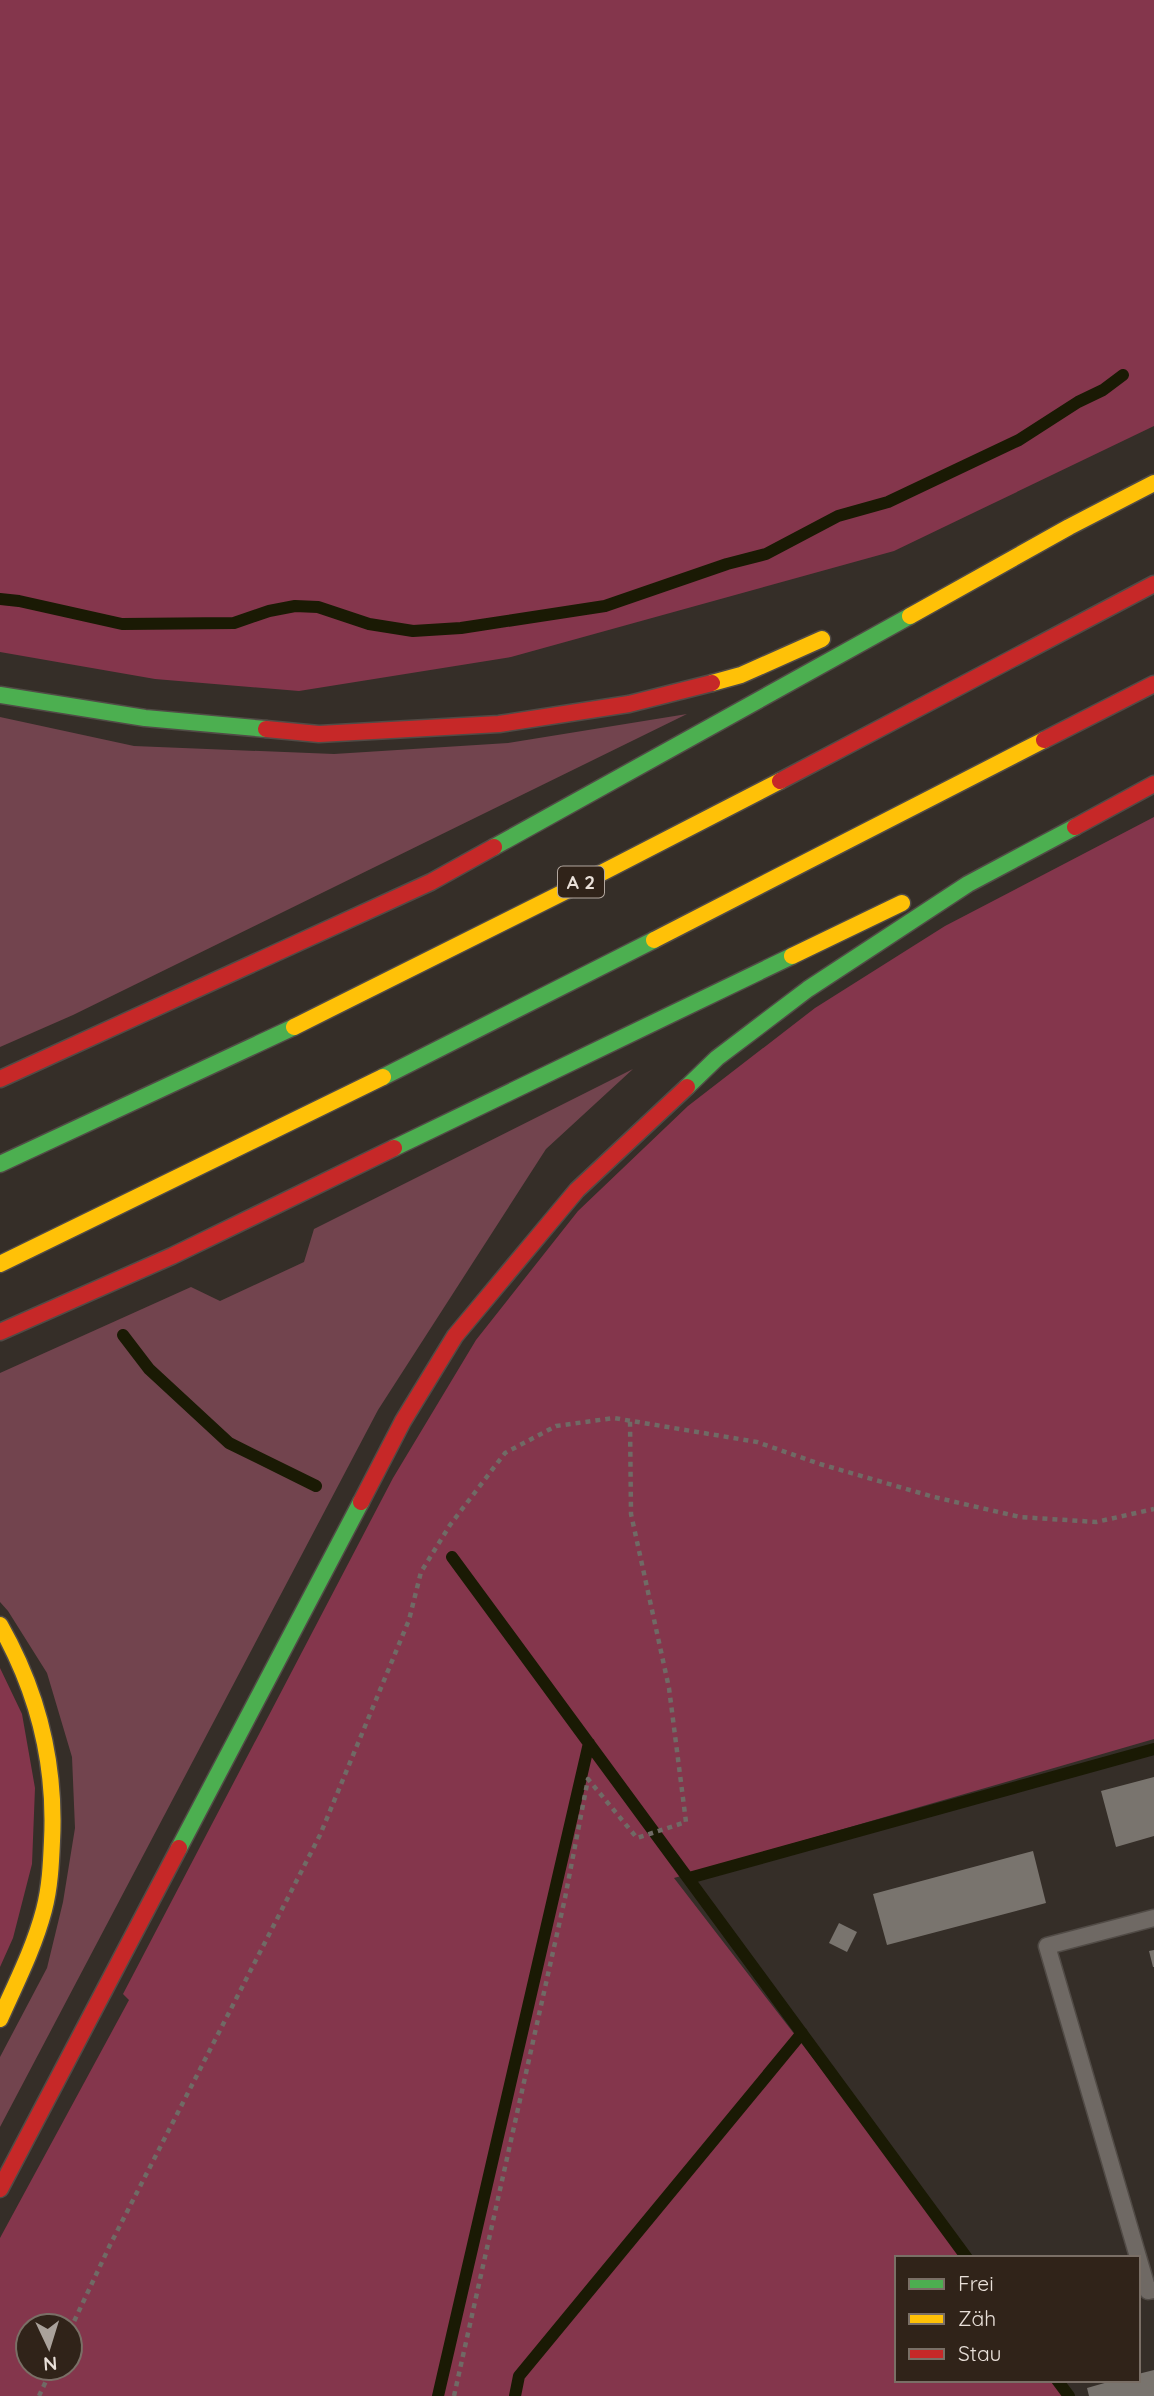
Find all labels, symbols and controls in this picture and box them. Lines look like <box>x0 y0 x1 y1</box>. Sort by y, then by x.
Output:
road number: A 2 <box>558 866 604 898</box>
legend <box>895 2256 1140 2382</box>
text: Frei <box>958 2270 994 2296</box>
text: Zäh <box>958 2305 996 2331</box>
north arrow <box>14 2312 84 2382</box>
text: Stau <box>958 2340 1001 2366</box>
text: N <box>42 2352 58 2376</box>

